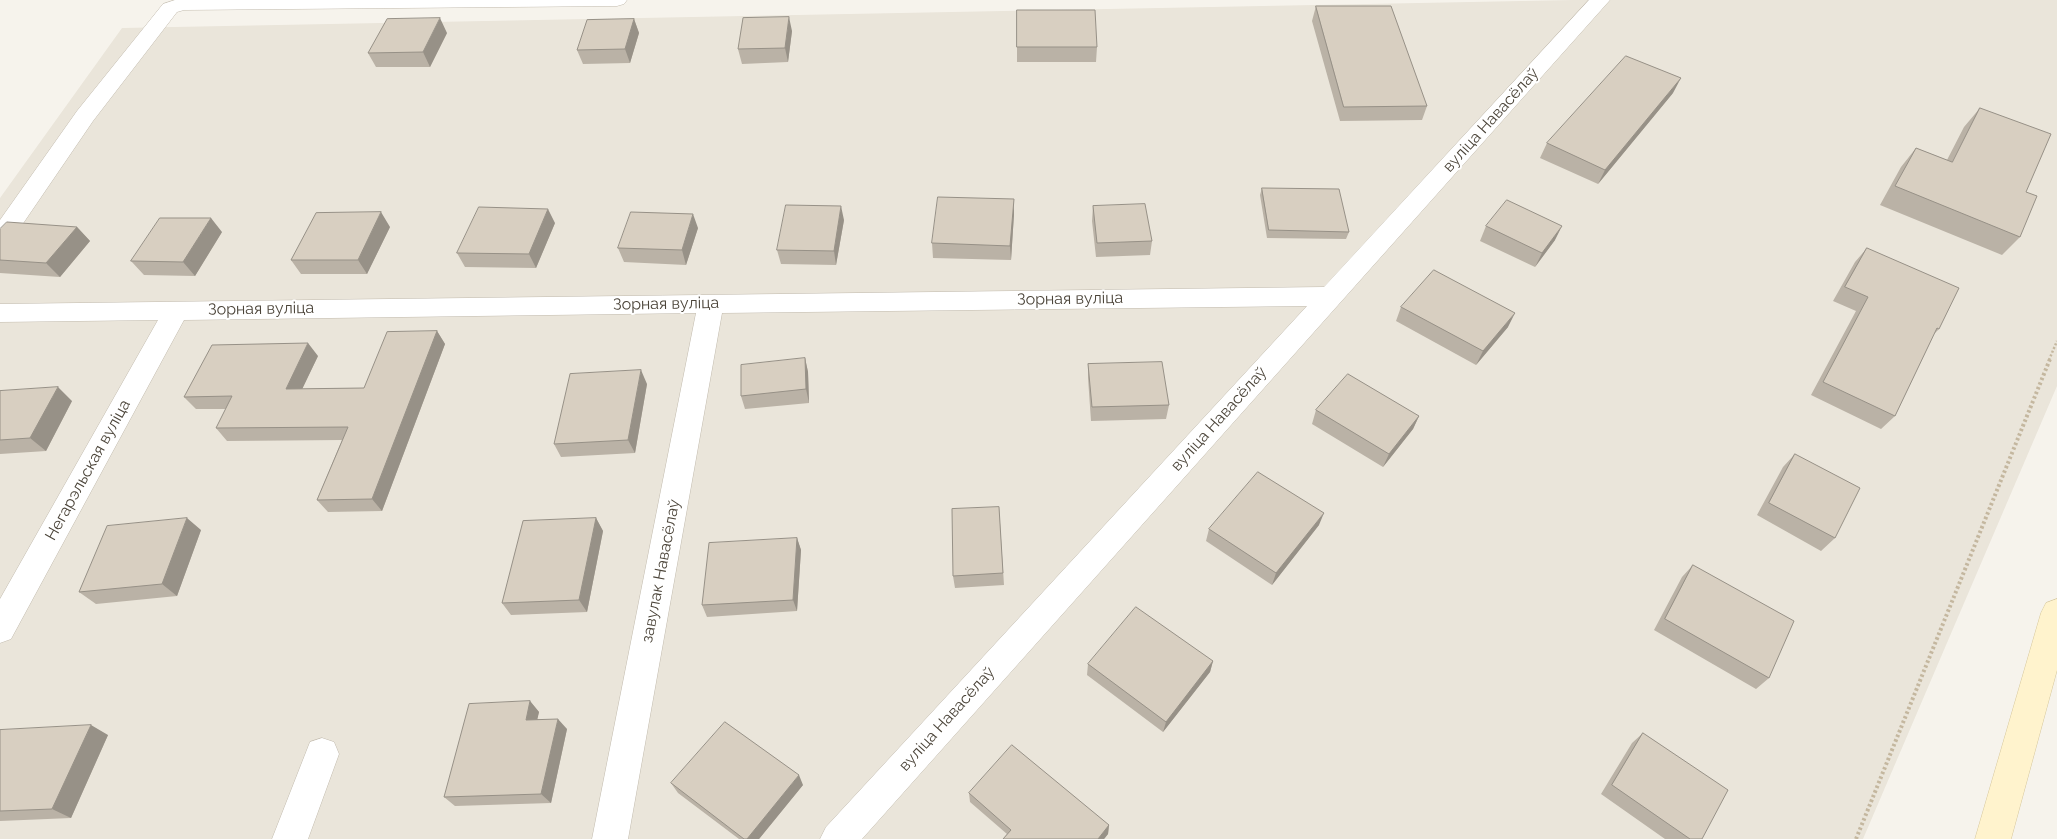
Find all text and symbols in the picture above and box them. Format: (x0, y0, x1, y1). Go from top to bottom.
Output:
street label: вуліца Навасёлаў (1439, 64, 1543, 176)
street label: Зорная вуліца (1017, 288, 1123, 310)
street label: Зорная вуліца (613, 293, 719, 315)
street label: Зорная вуліца (208, 298, 314, 320)
street label: вуліца Навасёлаў (1167, 363, 1271, 475)
street label: Негарэльская вуліца (41, 396, 135, 544)
street label: завулак Навасёлаў (638, 498, 684, 644)
street label: вуліца Навасёлаў (895, 663, 999, 775)

